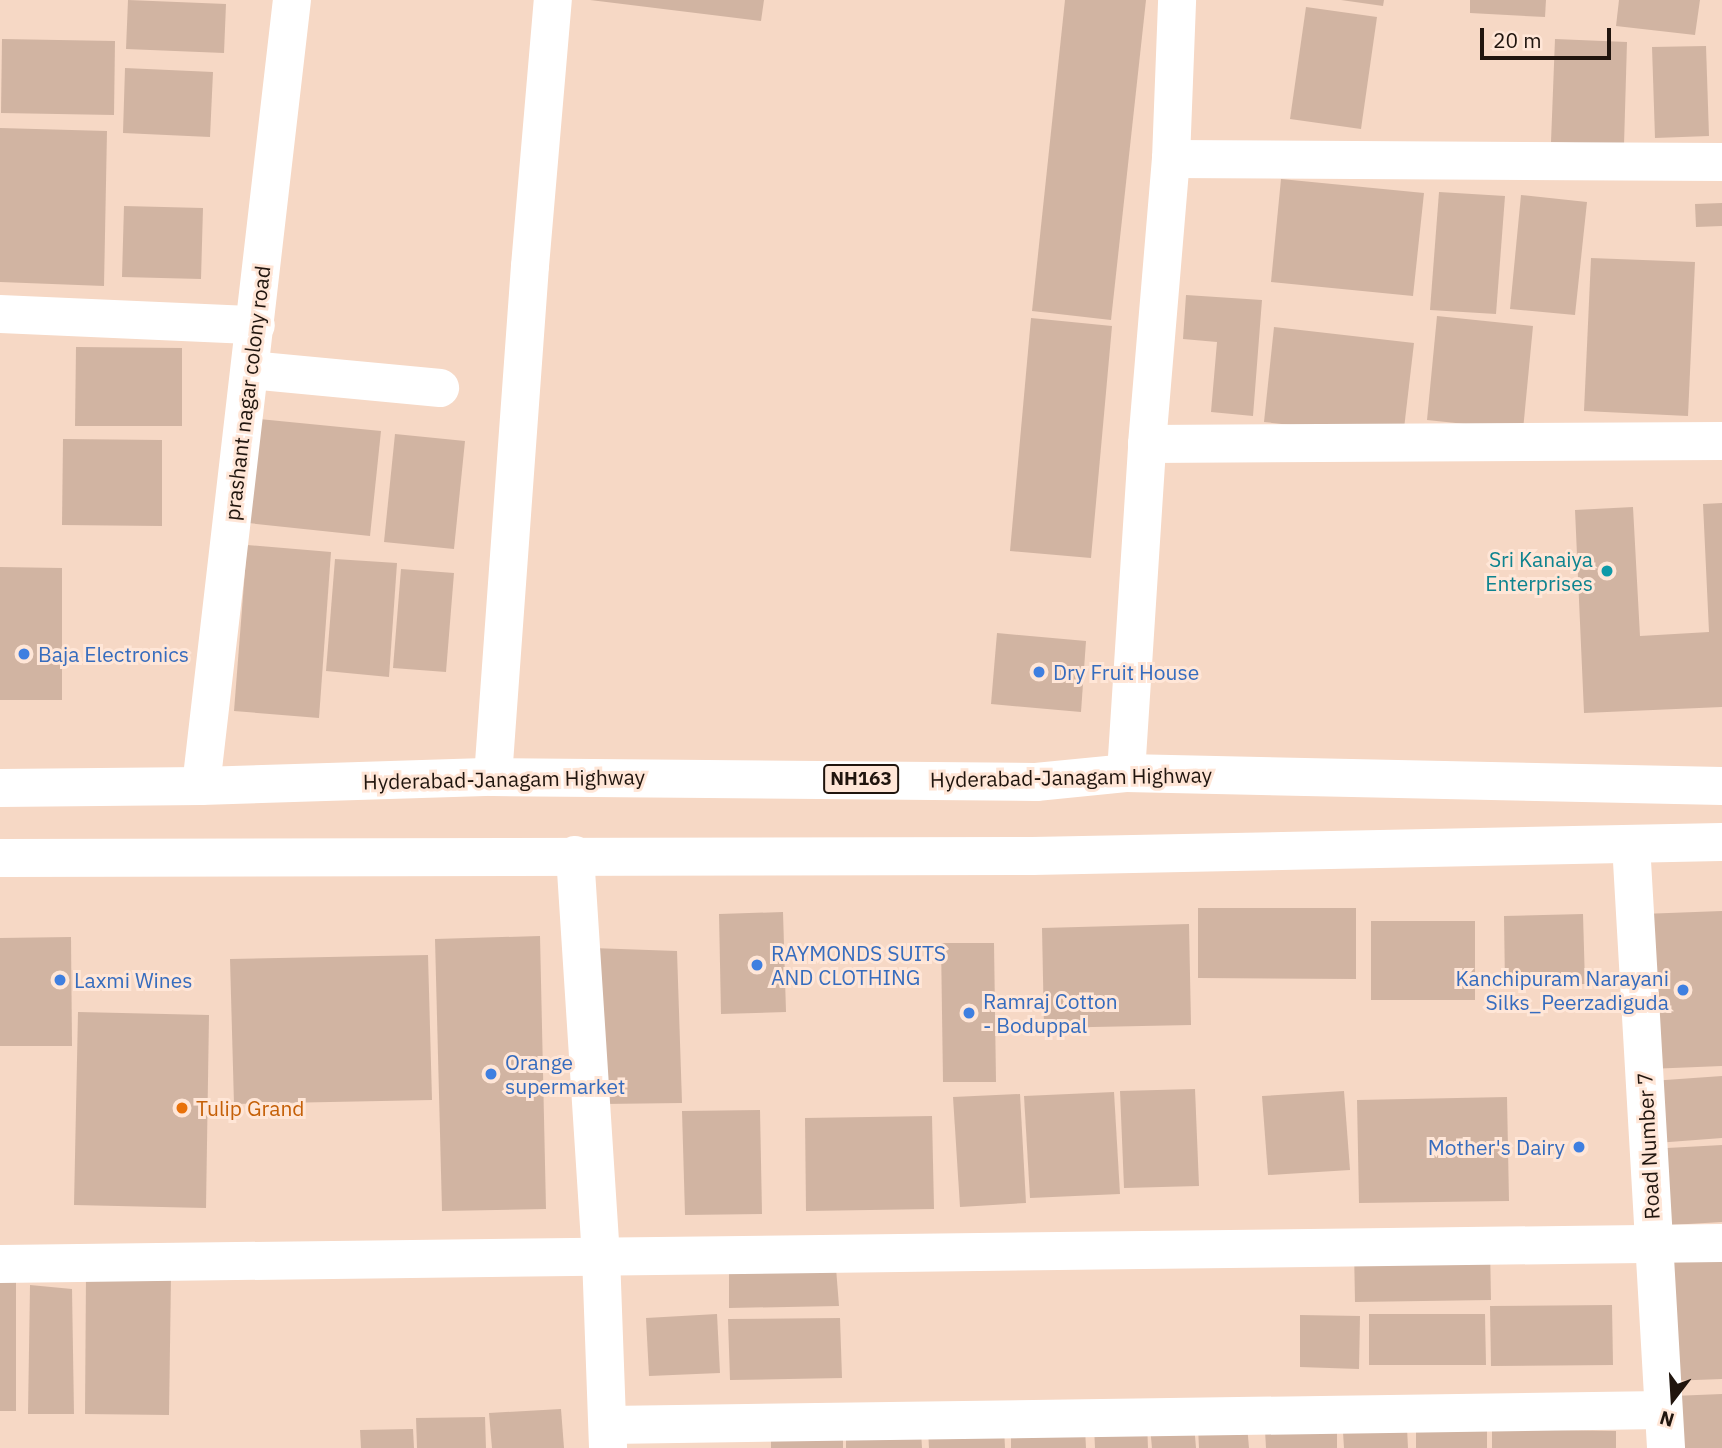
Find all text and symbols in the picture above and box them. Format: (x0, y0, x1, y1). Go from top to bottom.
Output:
scale bar (1484, 14, 1615, 58)
text: 20 m (1493, 26, 1542, 54)
street label: prashant nagar colony road (219, 264, 275, 522)
place label: Sri Kanaiya Enterprises (1485, 546, 1593, 596)
marker: Sri Kanaiya Enterprises (1599, 563, 1615, 579)
place label: Baja Electronics (38, 641, 189, 667)
marker: Baja Electronics (16, 646, 32, 662)
place label: Dry Fruit House (1053, 659, 1199, 685)
marker: Dry Fruit House (1031, 664, 1047, 680)
street label: Hyderabad-Janagam Highway (930, 762, 1212, 792)
street label: Hyderabad-Janagam Highway (363, 764, 645, 794)
road number: NH163 (822, 764, 900, 794)
place label: RAYMONDS SUITS AND CLOTHING (771, 940, 946, 990)
marker: RAYMONDS SUITS AND CLOTHING (749, 957, 765, 973)
place label: Kanchipuram Narayani Silks_Peerzadiguda (1456, 965, 1669, 1015)
place label: Laxmi Wines (74, 967, 193, 993)
marker: Laxmi Wines (52, 972, 68, 988)
marker: Kanchipuram Narayani Silks_Peerzadiguda (1675, 982, 1691, 998)
place label: Ramraj Cotton - Boduppal (983, 988, 1118, 1038)
marker: Ramraj Cotton - Boduppal (961, 1005, 977, 1021)
place label: Orange supermarket (505, 1049, 625, 1099)
marker: Orange supermarket (483, 1066, 499, 1082)
street label: Road Number 7 (1632, 1072, 1664, 1220)
place label: Tulip Grand (196, 1095, 305, 1121)
marker: Tulip Grand (174, 1100, 190, 1116)
place label: Mother's Dairy (1428, 1134, 1565, 1160)
marker: Mother's Dairy (1571, 1139, 1587, 1155)
north arrow (1638, 1364, 1708, 1434)
text: N (1657, 1406, 1677, 1433)

